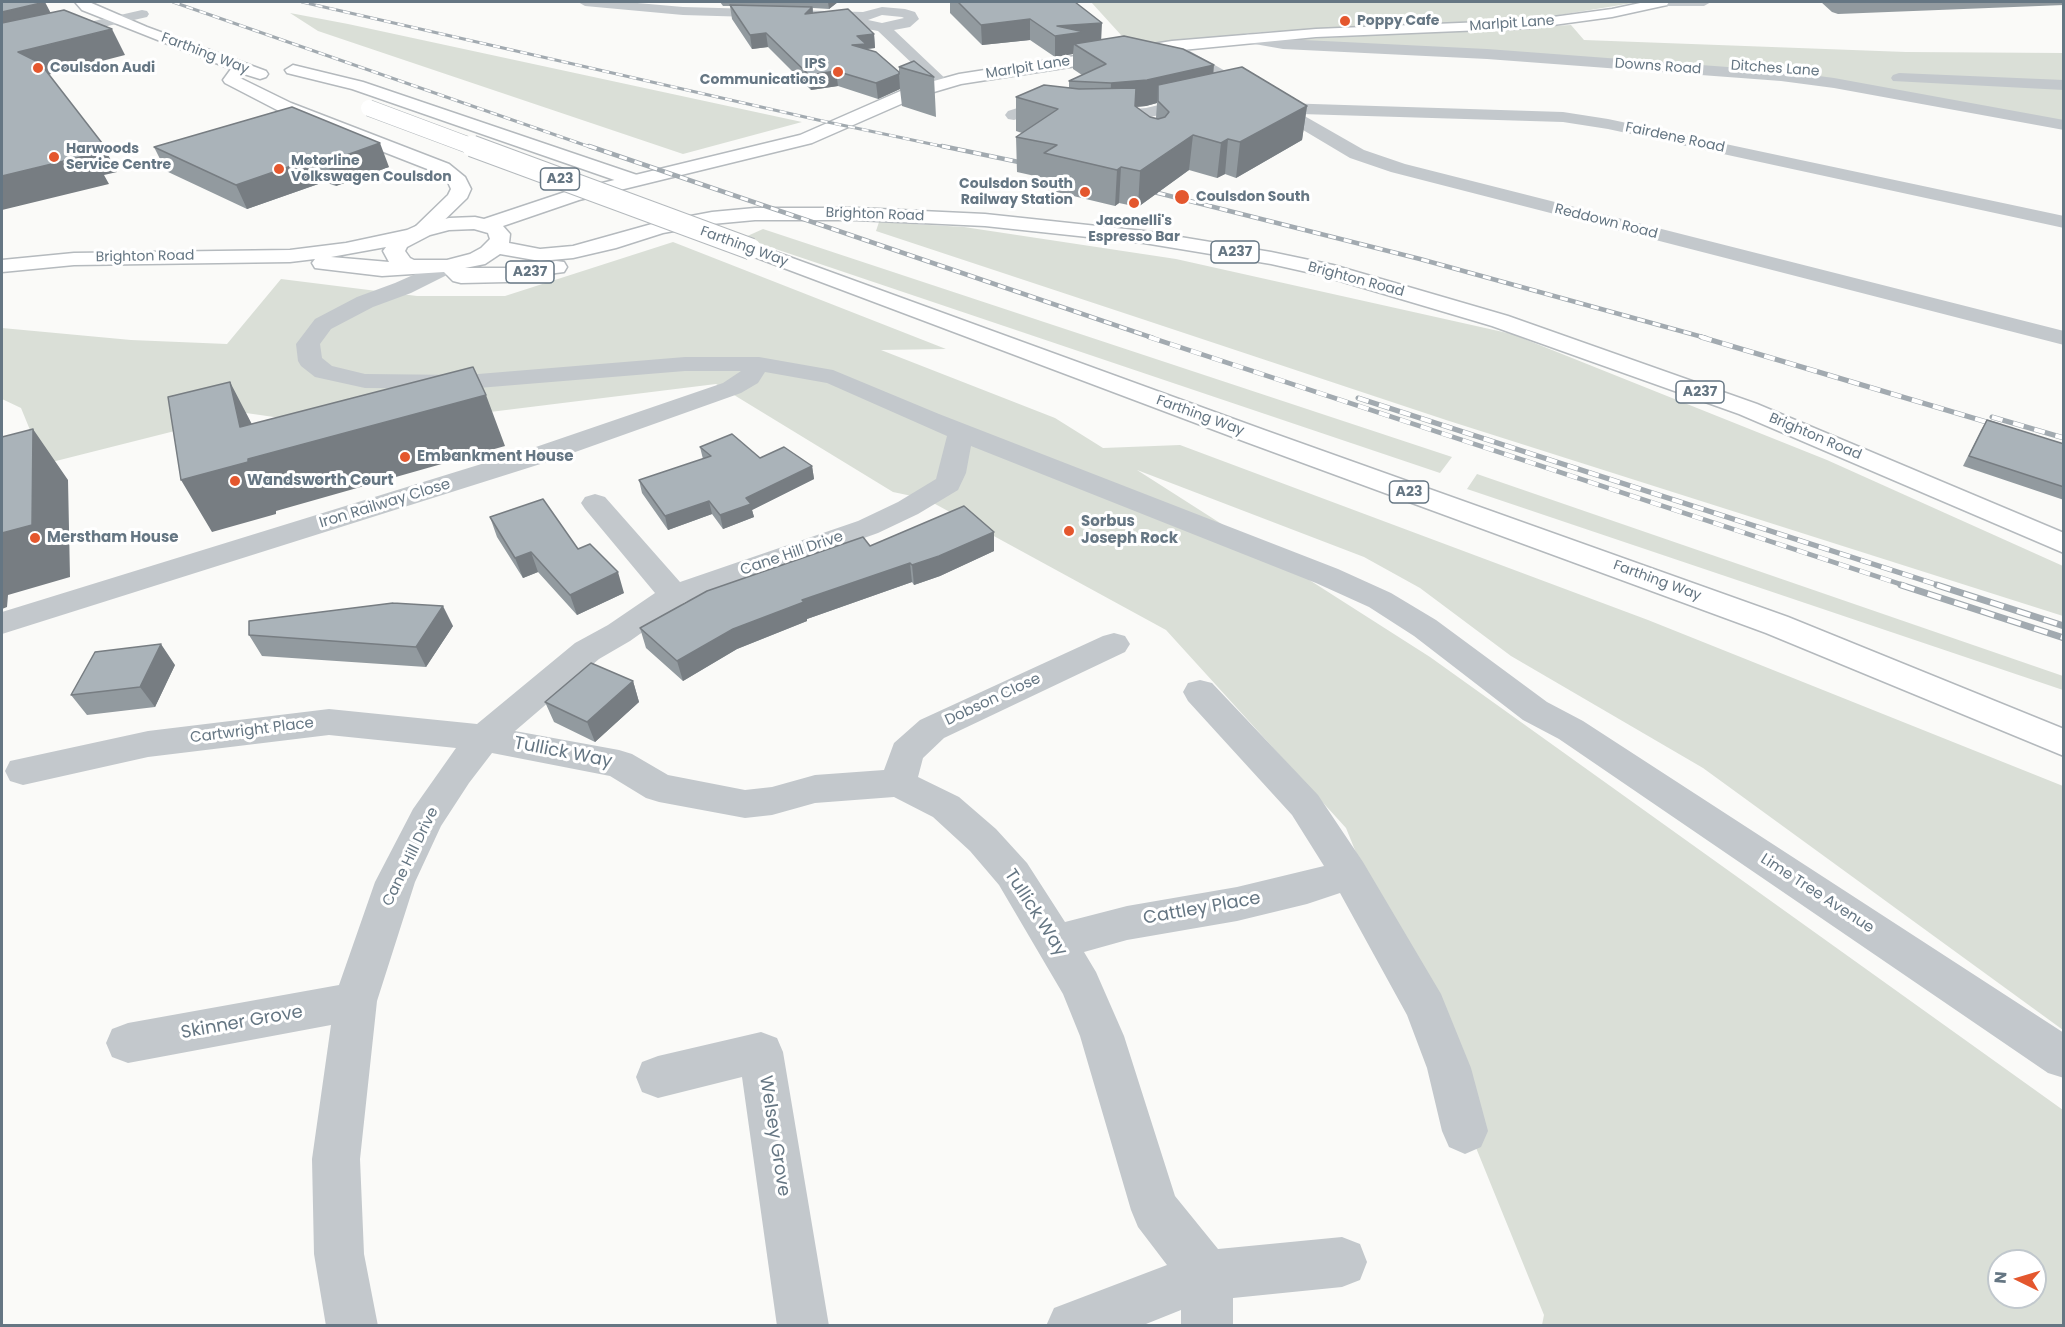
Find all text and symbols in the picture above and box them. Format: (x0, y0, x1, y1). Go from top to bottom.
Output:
place label: Poppy Cafe (1357, 13, 1439, 29)
street label: Marlpit Lane (1469, 13, 1555, 35)
marker: Poppy Cafe (1338, 14, 1352, 28)
street label: Farthing Way (159, 30, 251, 78)
street label: Marlpit Lane (985, 53, 1071, 83)
place label: IPS Communications (700, 56, 826, 88)
street label: Downs Road (1614, 56, 1702, 78)
street label: Ditches Lane (1730, 58, 1820, 80)
place label: Coulsdon Audi (50, 60, 155, 76)
marker: Coulsdon Audi (31, 61, 45, 75)
marker: IPS Communications (831, 65, 845, 79)
street label: Fairdene Road (1624, 119, 1726, 157)
place label: Harwoods Service Centre (66, 141, 171, 174)
marker: Harwoods Service Centre (47, 150, 61, 164)
place label: Motorline Volkswagen Coulsdon (291, 153, 452, 186)
marker: Motorline Volkswagen Coulsdon (272, 162, 286, 176)
road number: A23 (540, 168, 580, 190)
place label: Coulsdon South Railway Station (959, 176, 1073, 208)
marker: Coulsdon South Railway Station (1078, 185, 1092, 199)
marker: Coulsdon South (1173, 188, 1191, 206)
place label: Coulsdon South (1196, 189, 1310, 205)
marker: Jaconelli's Espresso Bar (1127, 196, 1141, 210)
street label: Reddown Road (1553, 201, 1659, 243)
street label: Brighton Road (825, 205, 925, 225)
place label: Jaconelli's Espresso Bar (1088, 213, 1180, 246)
street label: Farthing Way (698, 223, 790, 271)
road number: A237 (1211, 241, 1259, 263)
street label: Brighton Road (95, 248, 195, 266)
street label: Brighton Road (1306, 259, 1406, 301)
road number: A237 (506, 261, 554, 283)
road number: A237 (1676, 381, 1724, 403)
street label: Farthing Way (1154, 392, 1246, 440)
street label: Brighton Road (1766, 410, 1864, 464)
place label: Embankment House (417, 448, 573, 466)
marker: Embankment House (398, 450, 412, 464)
place label: Wandsworth Court (247, 472, 394, 490)
marker: Wandsworth Court (228, 474, 242, 488)
street label: Iron Railway Close (317, 476, 453, 532)
road number: A23 (1390, 481, 1428, 503)
place label: Sorbus Joseph Rock (1081, 513, 1178, 548)
marker: Sorbus Joseph Rock (1062, 524, 1076, 538)
street label: Cane Hill Drive (738, 528, 846, 580)
place label: Merstham House (47, 529, 178, 547)
marker: Merstham House (28, 531, 42, 545)
street label: Farthing Way (1611, 557, 1703, 605)
street label: Dobson Close (942, 670, 1044, 730)
street label: Cartwright Place (189, 714, 315, 748)
street label: Tullick Way (512, 733, 614, 773)
street label: Cane Hill Drive (379, 805, 443, 909)
street label: Lime Tree Avenue (1757, 851, 1877, 937)
street label: Tullick Way (999, 865, 1071, 961)
street label: Cattley Place (1142, 888, 1262, 930)
street label: Skinner Grove (179, 1002, 305, 1044)
street label: Welsey Grove (754, 1074, 794, 1198)
north arrow (1987, 1249, 2047, 1309)
text: N (1989, 1271, 2013, 1285)

